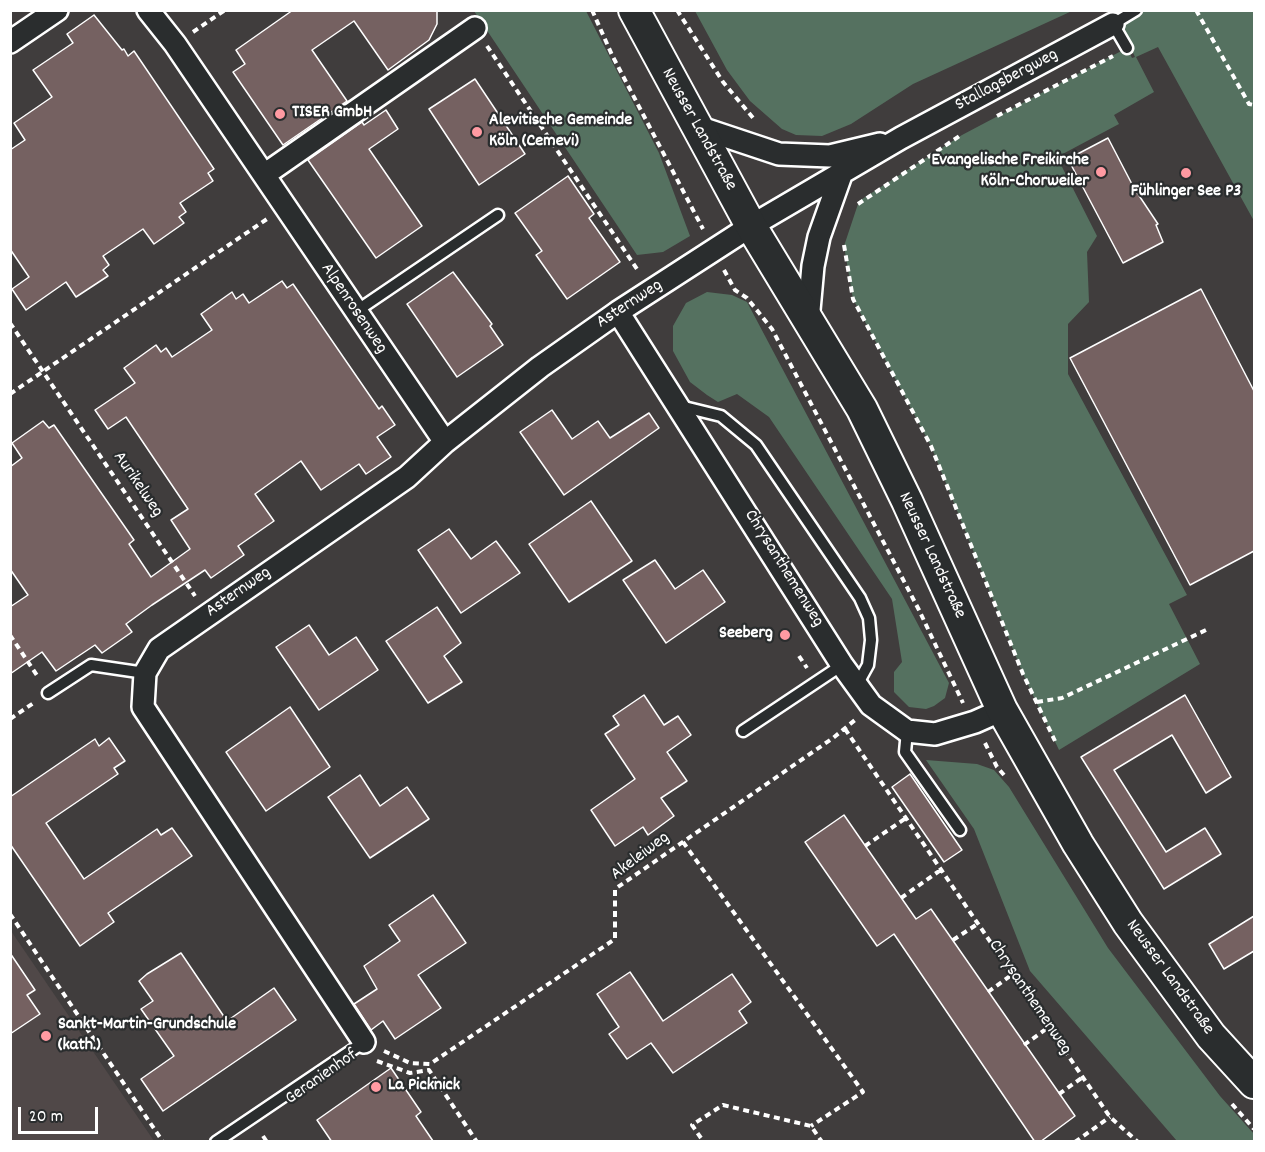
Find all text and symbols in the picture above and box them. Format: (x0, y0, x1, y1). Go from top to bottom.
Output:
street label: Stallagsbergweg (952, 45, 1062, 117)
street label: Neusser Landstraße (655, 65, 741, 195)
place label: TISER GmbH (292, 103, 372, 125)
marker: TISER GmbH (273, 107, 287, 121)
place label: Alevitische Gemeinde Köln (Cemevi) (489, 111, 632, 154)
marker: Alevitische Gemeinde Köln (Cemevi) (470, 125, 484, 139)
place label: Evangelische Freikirche Köln-Chorweiler (931, 151, 1089, 194)
marker: Evangelische Freikirche Köln-Chorweiler (1094, 165, 1108, 179)
marker: Fühlinger See P3 (1179, 166, 1193, 180)
place label: Fühlinger See P3 (1131, 182, 1241, 204)
street label: Alpenrosenweg (315, 260, 391, 358)
street label: Asternweg (593, 276, 667, 334)
street label: Aurikelweg (107, 448, 167, 522)
street label: Neusser Landstraße (892, 489, 970, 623)
street label: Chrysanthemenweg (738, 506, 828, 632)
street label: Asternweg (202, 563, 276, 623)
place label: Seeberg (719, 624, 773, 646)
marker: Seeberg (778, 628, 792, 642)
street label: Akeleiweg (607, 828, 675, 886)
street label: Neusser Landstraße (1120, 916, 1218, 1040)
street label: Chrysanthemenweg (983, 936, 1075, 1060)
place label: Sankt-Martin-Grundschule (kath.) (58, 1015, 236, 1058)
marker: Sankt-Martin-Grundschule (kath.) (39, 1029, 53, 1043)
street label: Geranienhof (282, 1045, 362, 1111)
place label: La Picknick (388, 1076, 460, 1098)
marker: La Picknick (369, 1080, 383, 1094)
scale bar (21, 1095, 100, 1133)
text: 20 m (29, 1105, 63, 1130)

